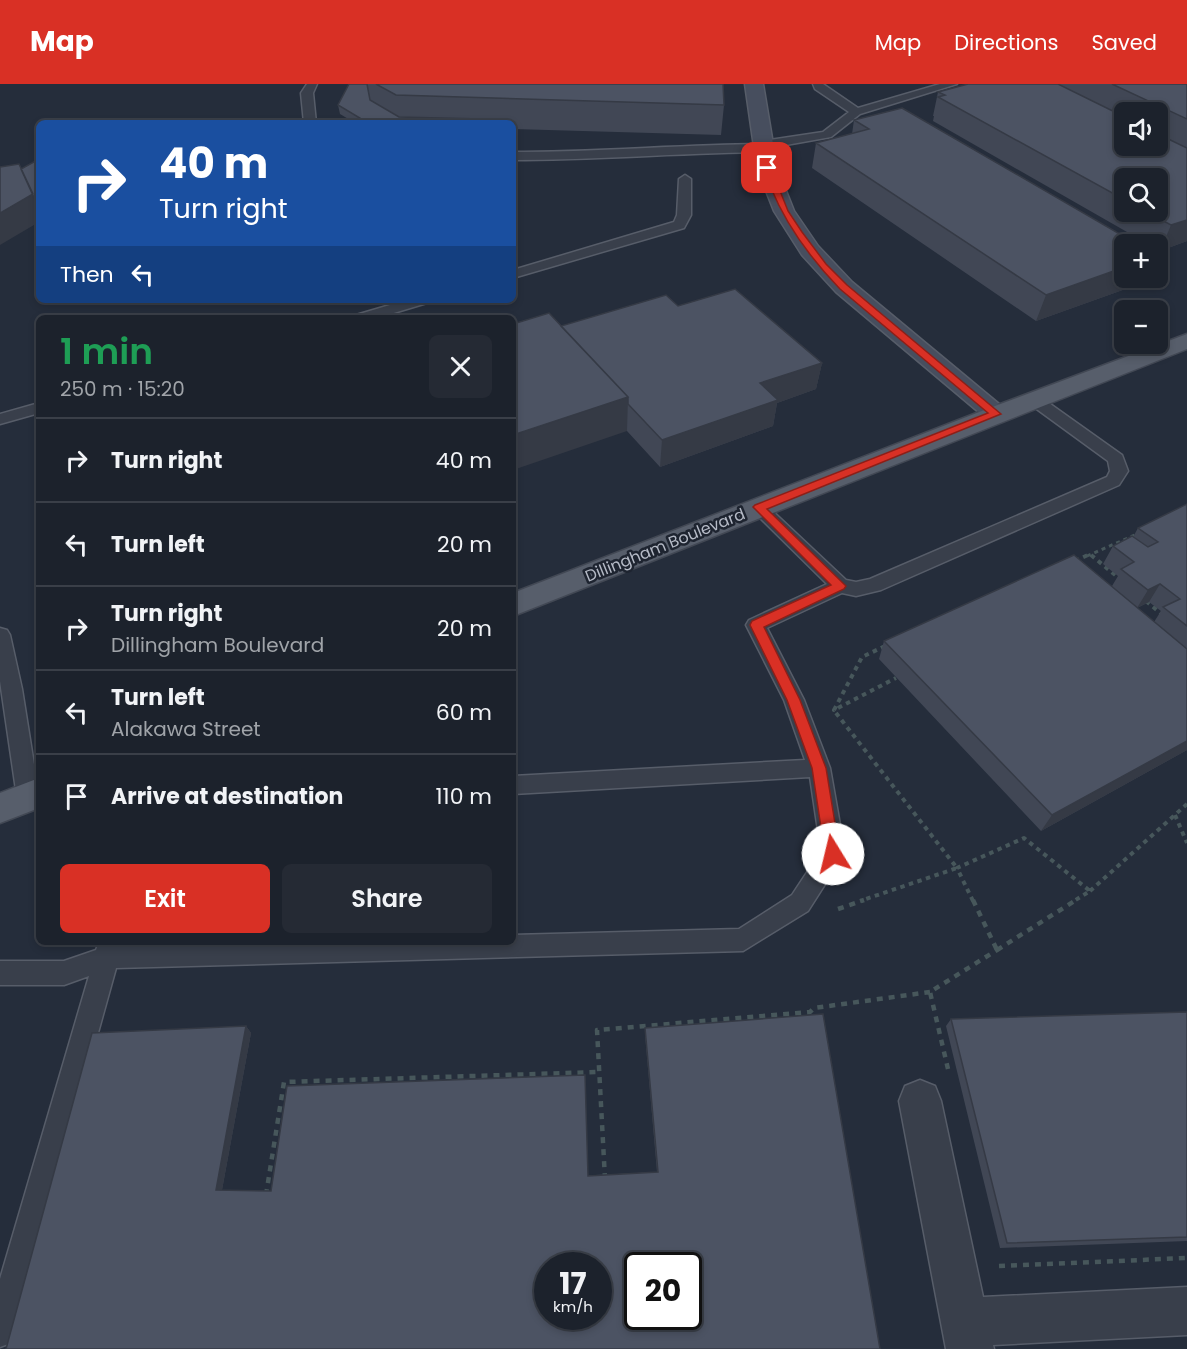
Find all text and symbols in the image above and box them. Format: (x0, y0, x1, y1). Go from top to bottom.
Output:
text: Map (30, 22, 94, 61)
text: Map (875, 28, 921, 57)
text: Directions (954, 28, 1058, 57)
text: Saved (1091, 28, 1157, 57)
map controls (1114, 102, 1168, 354)
button: sound (1114, 102, 1168, 156)
text: 40 m (159, 134, 268, 193)
pin (741, 142, 792, 193)
icon: right (60, 144, 138, 222)
icon: arrive (750, 151, 783, 184)
button: search (1114, 168, 1168, 222)
text: Turn right (159, 190, 288, 227)
button: + (1114, 234, 1168, 288)
icon: left (126, 258, 159, 291)
text: Then (60, 259, 114, 290)
button: − (1114, 300, 1168, 354)
text: 1 min (60, 326, 153, 377)
button: close (429, 335, 492, 398)
text: 250 m · 15:20 (60, 375, 185, 403)
icon: right (60, 444, 93, 477)
text: Turn right (111, 445, 222, 476)
text: 40 m (436, 445, 492, 476)
street label: Dillingham Boulevard (582, 502, 748, 588)
icon: left (60, 528, 93, 561)
text: Turn left (111, 529, 205, 560)
text: 20 m (437, 529, 492, 560)
text: Turn right (111, 598, 222, 629)
icon: right (60, 612, 93, 645)
text: 20 m (437, 613, 492, 644)
text: Dillingham Boulevard (111, 631, 324, 659)
text: Turn left (111, 682, 205, 713)
icon: left (60, 696, 93, 729)
text: 60 m (436, 697, 492, 728)
text: Alakawa Street (111, 715, 261, 743)
icon: arrive (60, 780, 93, 813)
text: Arrive at destination (111, 781, 343, 812)
text: 110 m (436, 781, 492, 812)
position arrow (801, 822, 865, 886)
button: Exit (60, 864, 270, 933)
button: Share (282, 864, 492, 933)
speed limit sign: 20 (624, 1252, 702, 1330)
text: 17 (559, 1262, 587, 1305)
text: km/h (553, 1296, 593, 1317)

